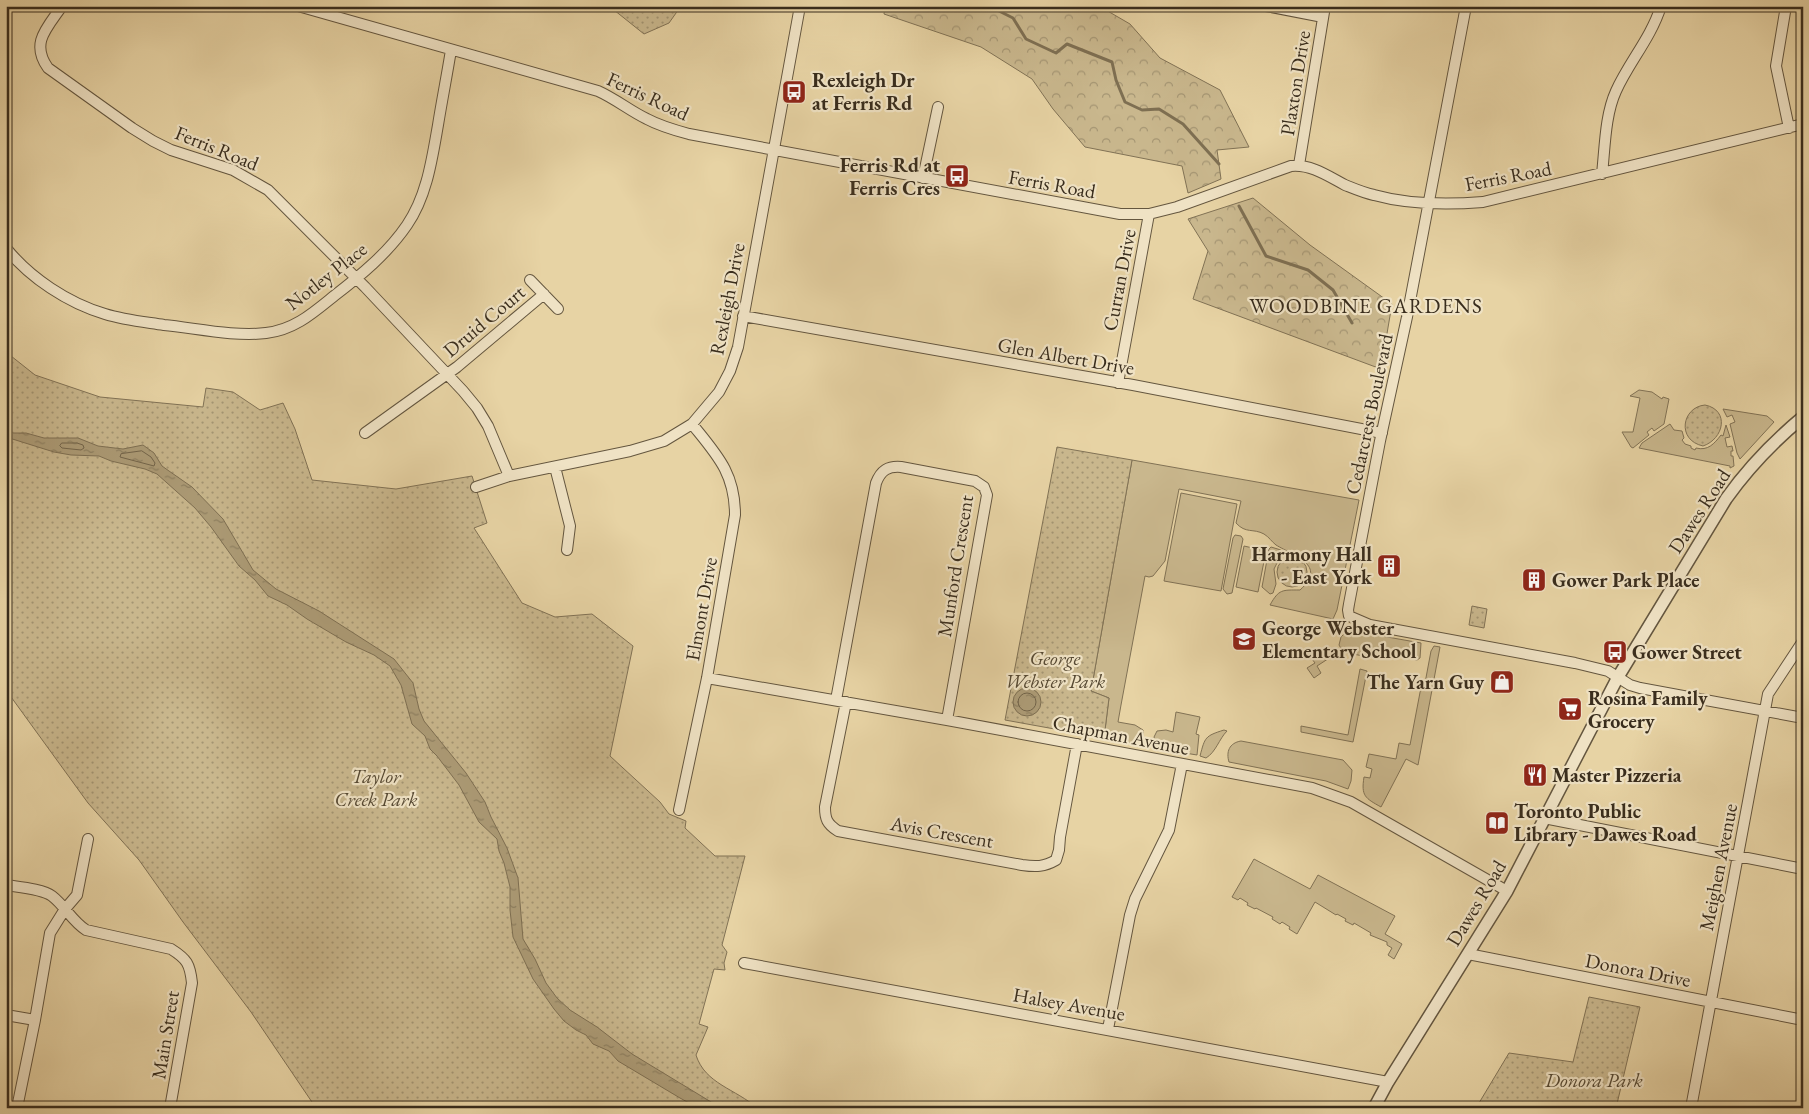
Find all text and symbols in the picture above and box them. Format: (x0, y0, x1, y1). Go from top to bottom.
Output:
street label: Plaxton Drive (1274, 28, 1316, 137)
street label: Ferris Road (603, 66, 694, 127)
place label: Rexleigh Dr at Ferris Rd (812, 67, 915, 116)
bus stop icon: Rexleigh Dr at Ferris Rd (781, 79, 807, 105)
street label: Ferris Road (171, 119, 263, 177)
place label: Ferris Rd at Ferris Cres (840, 152, 940, 201)
street label: Ferris Road (1462, 155, 1555, 197)
bus stop icon: Ferris Rd at Ferris Cres (944, 163, 970, 189)
street label: Ferris Road (1006, 164, 1098, 205)
street label: Curran Drive (1096, 227, 1142, 333)
street label: Notley Place (280, 236, 372, 316)
street label: Rexleigh Drive (703, 241, 751, 357)
street label: Druid Court (438, 279, 531, 363)
district label: WOODBINE GARDENS (1249, 292, 1483, 319)
street label: Cedarcrest Boulevard (1339, 330, 1399, 497)
street label: Glen Albert Drive (996, 331, 1136, 381)
street label: Dawes Road (1662, 463, 1737, 558)
street label: Munford Crescent (931, 493, 979, 639)
place label: Harmony Hall - East York (1251, 541, 1373, 590)
building icon: Harmony Hall - East York (1376, 553, 1402, 579)
street label: Elmont Drive (679, 555, 723, 663)
building icon: Gower Park Place (1521, 567, 1547, 593)
place label: Gower Park Place (1552, 567, 1700, 593)
place label: George Webster Elementary School (1262, 615, 1417, 664)
school or university icon: George Webster Elementary School (1231, 626, 1257, 652)
bus stop icon: Gower Street (1602, 639, 1628, 665)
place label: Gower Street (1632, 639, 1742, 665)
park label: George Webster Park (1005, 645, 1105, 694)
place label: The Yarn Guy (1366, 669, 1484, 695)
shop icon: The Yarn Guy (1489, 669, 1515, 695)
place label: Rosina Family Grocery (1588, 685, 1708, 734)
supermarket icon: Rosina Family Grocery (1557, 696, 1583, 722)
street label: Chapman Avenue (1051, 709, 1192, 761)
restaurant icon: Master Pizzeria (1522, 762, 1548, 788)
place label: Master Pizzeria (1552, 762, 1682, 788)
park label: Taylor Creek Park (335, 763, 417, 812)
place label: Toronto Public Library - Dawes Road (1514, 798, 1697, 847)
street label: Meighen Avenue (1693, 801, 1743, 933)
street label: Avis Crescent (888, 810, 996, 854)
library icon: Toronto Public Library - Dawes Road (1484, 810, 1510, 836)
street label: Dawes Road (1440, 854, 1512, 951)
street label: Donora Drive (1583, 947, 1693, 993)
street label: Halsey Avenue (1011, 981, 1127, 1027)
street label: Main Street (145, 988, 185, 1081)
park label: Donora Park (1544, 1067, 1643, 1093)

